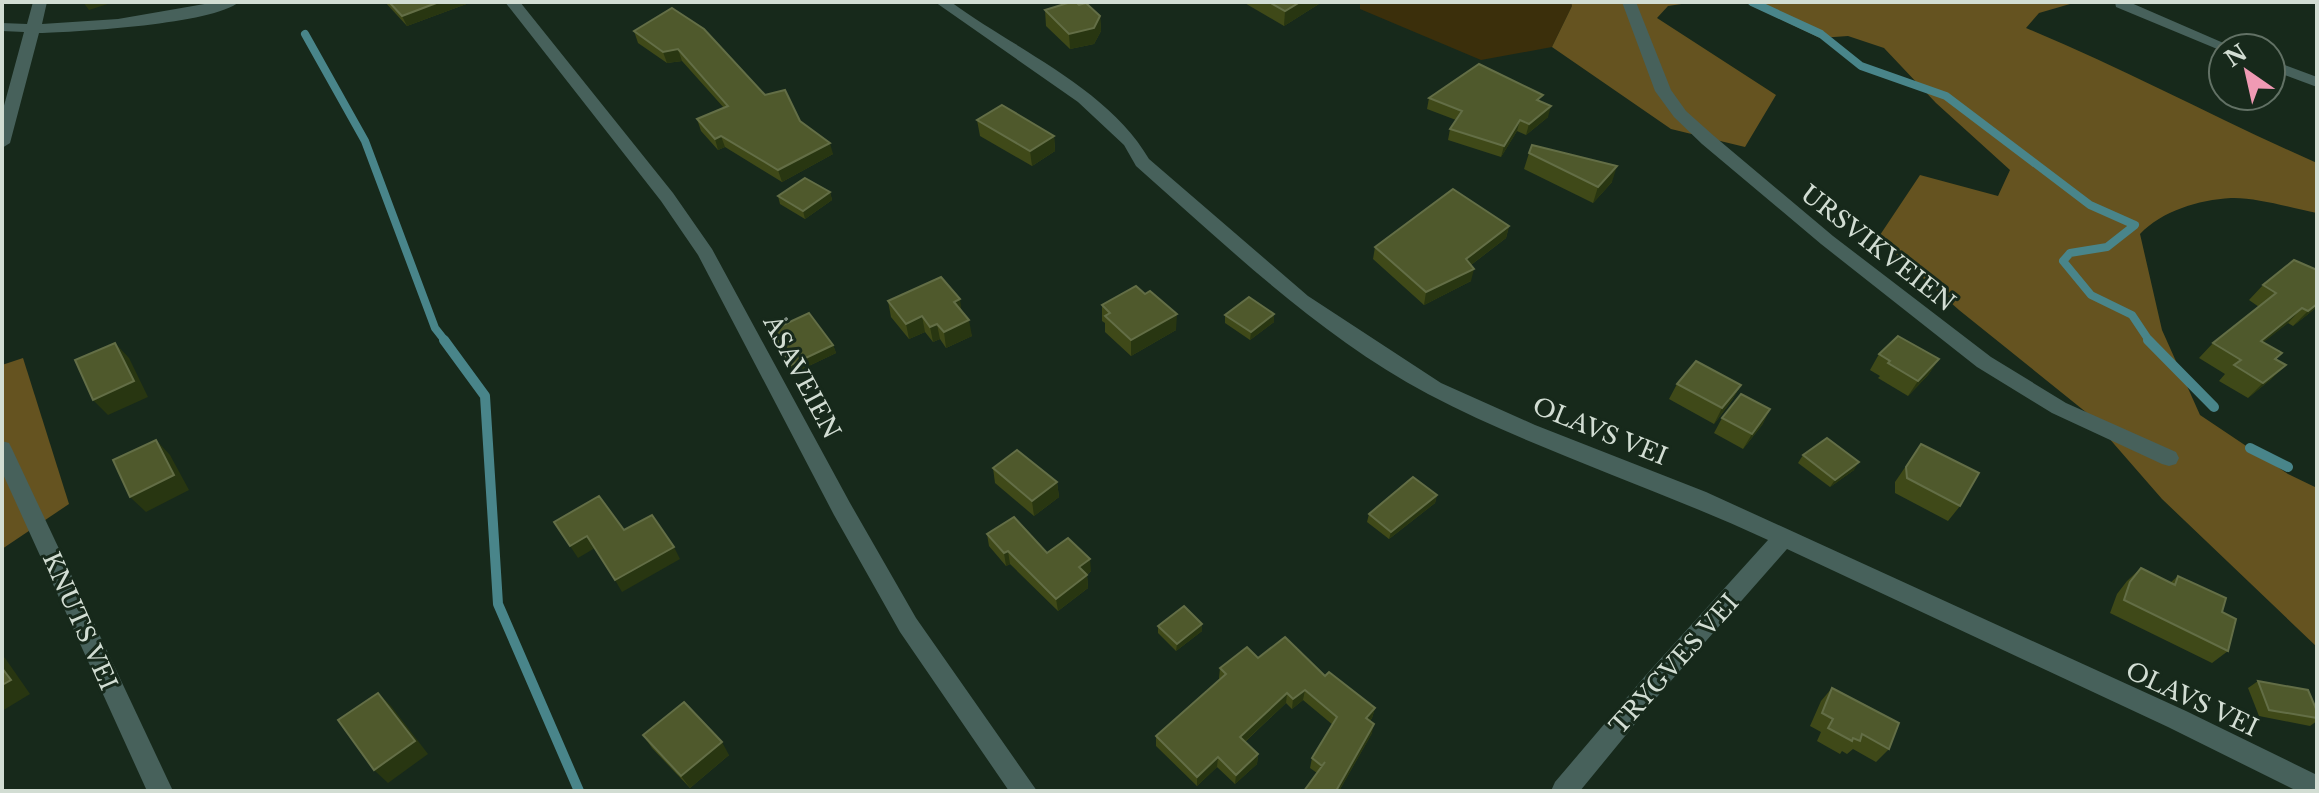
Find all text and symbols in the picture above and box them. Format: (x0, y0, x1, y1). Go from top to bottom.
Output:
north arrow (2207, 32, 2287, 112)
text: N (2220, 39, 2252, 73)
street label: URSVIKVEIEN (1795, 179, 1961, 317)
street label: ÅSAVEIEN (757, 309, 847, 444)
street label: OLAVS VEI (1528, 391, 1672, 471)
street label: KNUTS VEI (37, 548, 123, 694)
street label: TRYGVES VEI (1604, 588, 1744, 740)
street label: OLAVS VEI (2121, 656, 2263, 742)

